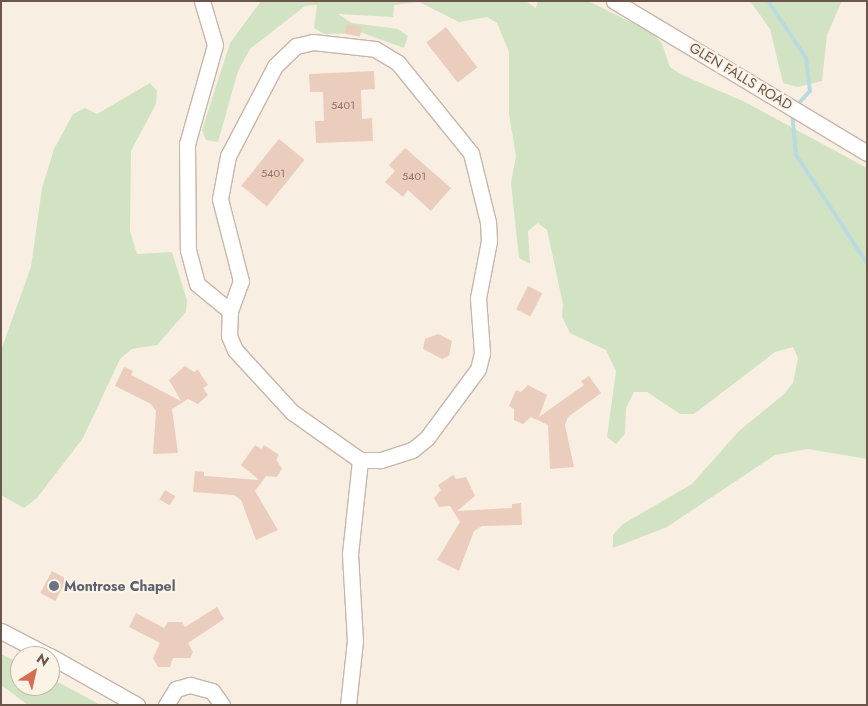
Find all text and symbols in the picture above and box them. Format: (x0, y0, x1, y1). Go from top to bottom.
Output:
street label: GLEN FALLS ROAD (687, 39, 795, 113)
house number: 5401 (331, 98, 355, 112)
house number: 5401 (261, 166, 285, 180)
house number: 5401 (402, 169, 426, 183)
place label: Montrose Chapel (64, 578, 175, 594)
marker: Montrose Chapel (48, 580, 60, 592)
north arrow (10, 646, 60, 696)
text: N (33, 648, 53, 671)

